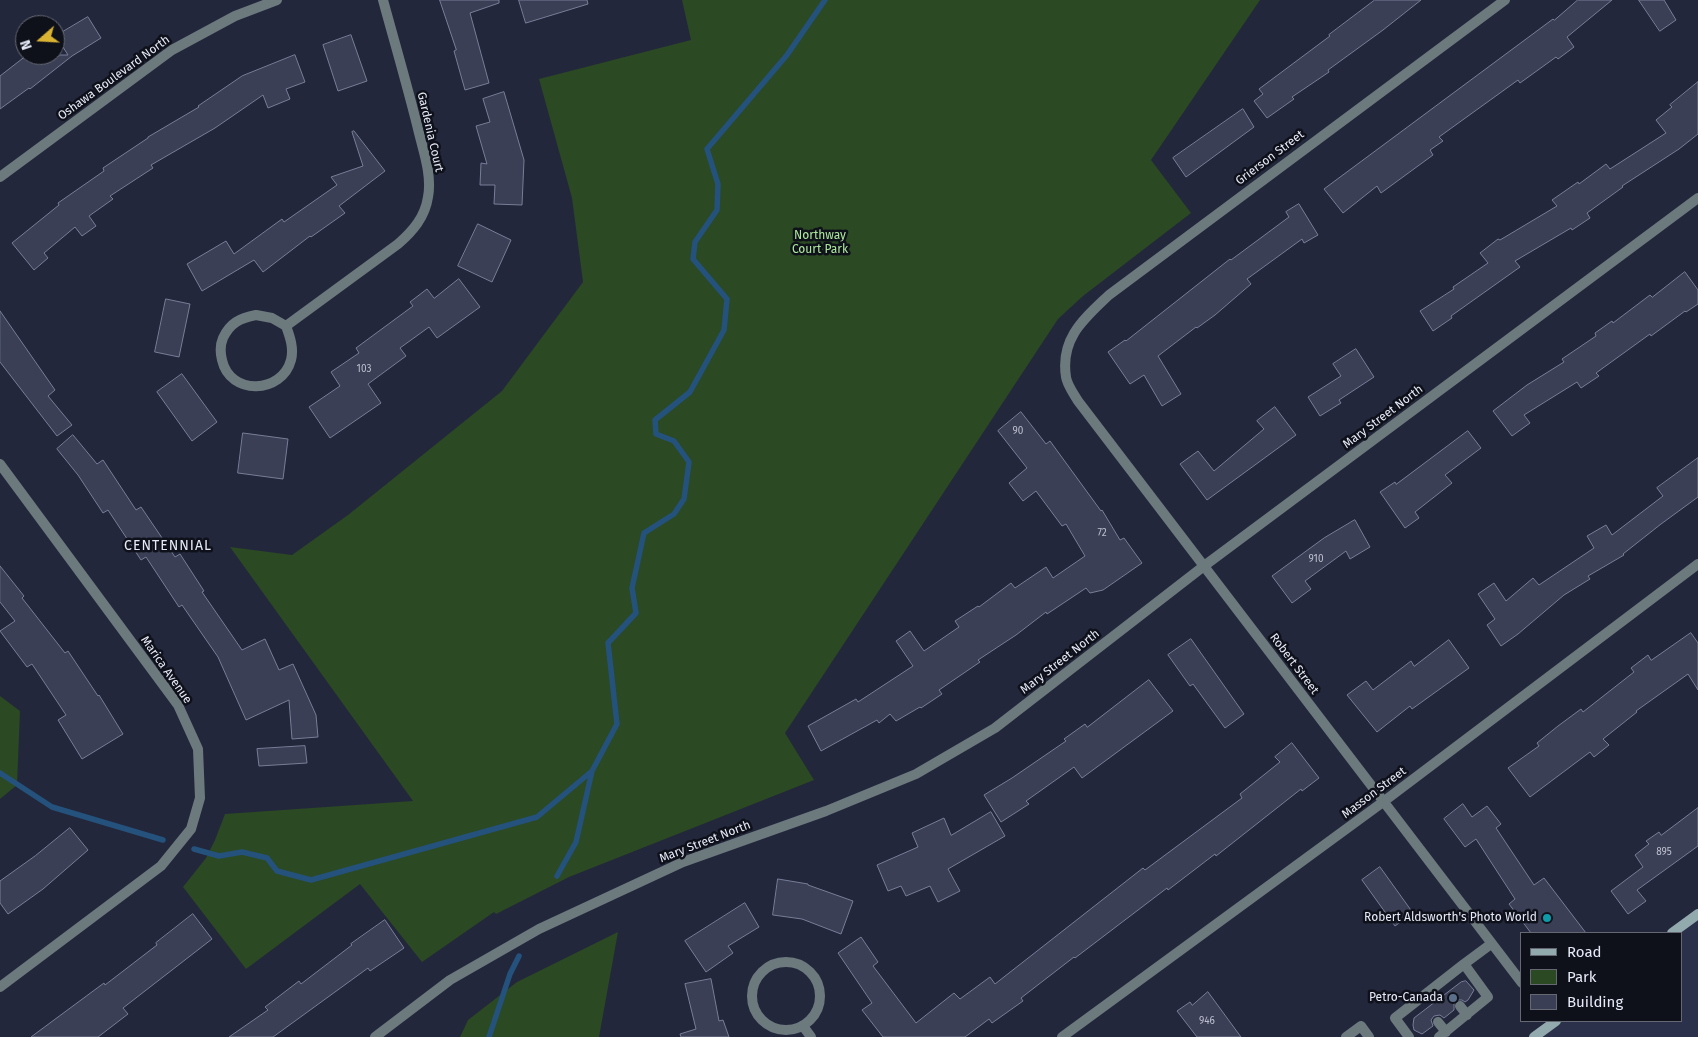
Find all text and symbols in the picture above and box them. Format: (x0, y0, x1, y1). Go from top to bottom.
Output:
north arrow (15, 15, 65, 65)
street label: Oshawa Boulevard North (55, 33, 173, 123)
text: N (17, 38, 36, 52)
street label: Gardenia Court (414, 91, 446, 173)
street label: Grierson Street (1233, 128, 1307, 188)
park label: Northway Court Park (792, 229, 848, 257)
house number: 103 (357, 363, 371, 375)
street label: Mary Street North (1340, 382, 1426, 452)
house number: 90 (1013, 425, 1023, 437)
house number: 72 (1097, 527, 1107, 539)
district label: CENTENNIAL (123, 538, 213, 554)
house number: 910 (1309, 553, 1323, 565)
street label: Mary Street North (1018, 627, 1102, 697)
street label: Robert Street (1266, 631, 1322, 697)
street label: Marica Avenue (137, 634, 195, 706)
street label: Masson Street (1339, 764, 1409, 822)
street label: Mary Street North (657, 818, 753, 866)
house number: 895 (1656, 846, 1672, 858)
place label: Robert Aldsworth's Photo World (1364, 911, 1537, 925)
marker: Robert Aldsworth's Photo World (1541, 912, 1553, 924)
legend (1520, 932, 1683, 1022)
text: Road (1567, 943, 1602, 961)
text: Park (1567, 968, 1597, 986)
place label: Petro-Canada (1369, 991, 1443, 1005)
marker: Petro-Canada (1447, 992, 1459, 1004)
text: Building (1567, 993, 1623, 1011)
house number: 946 (1199, 1015, 1215, 1027)

